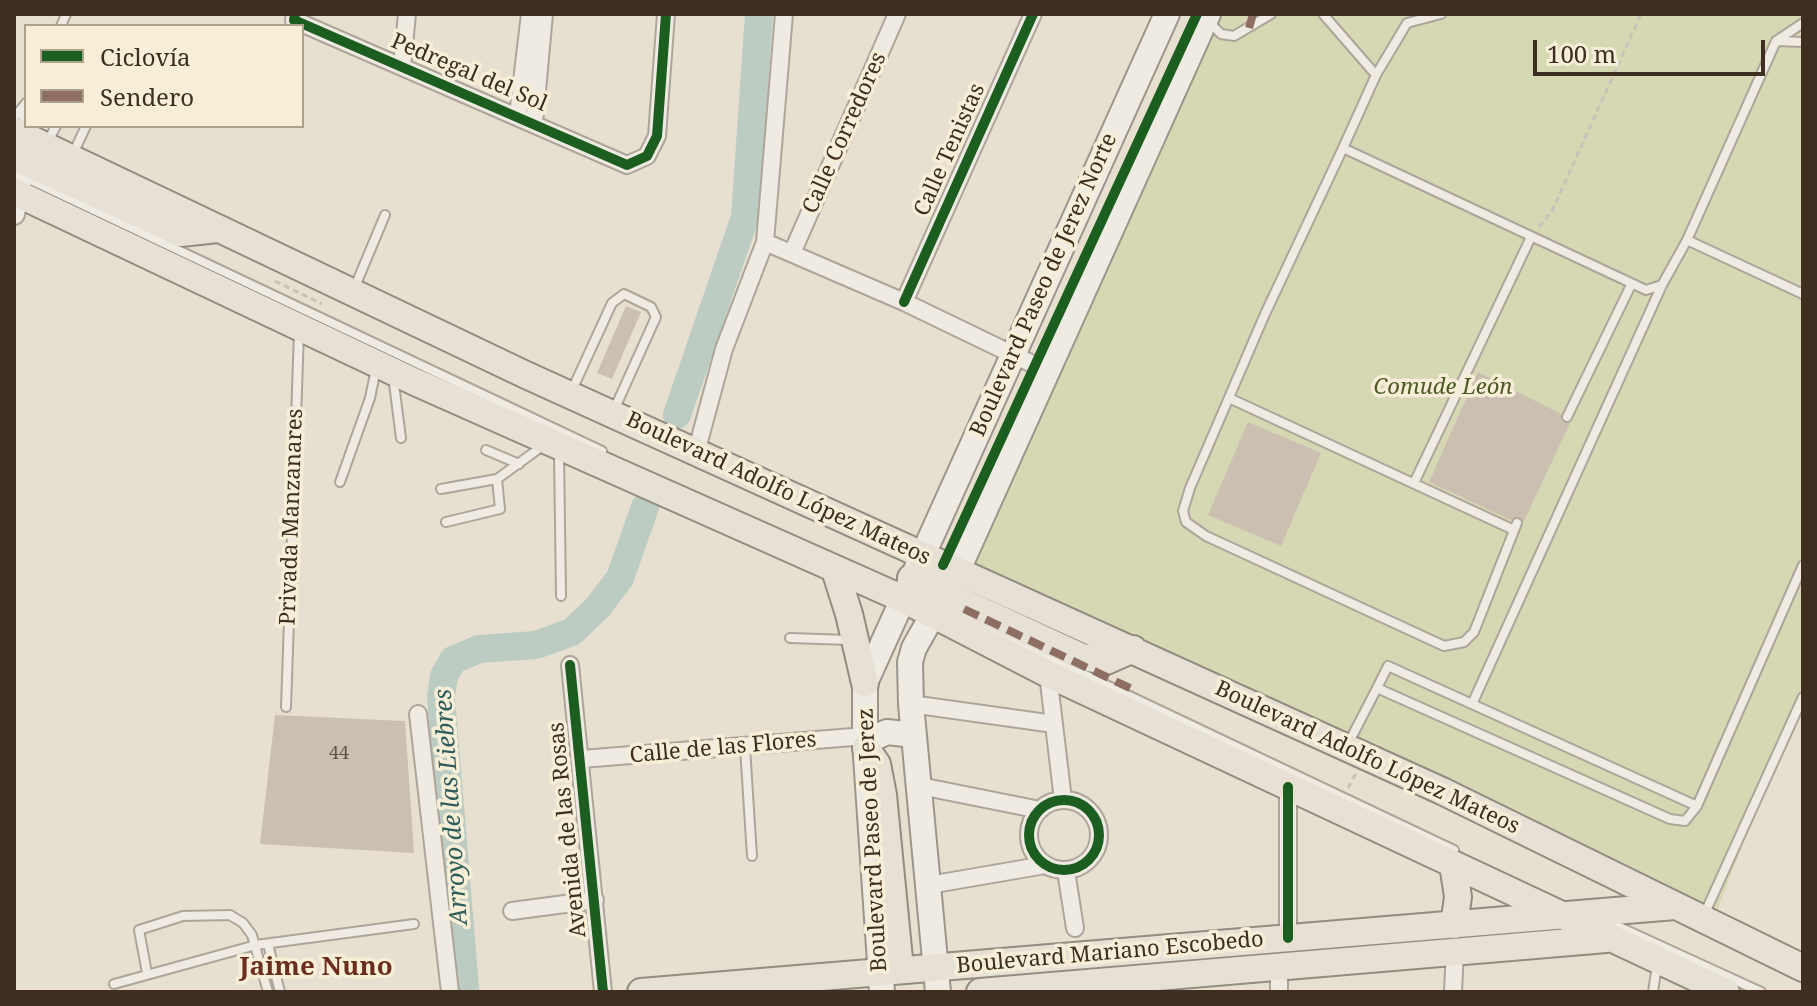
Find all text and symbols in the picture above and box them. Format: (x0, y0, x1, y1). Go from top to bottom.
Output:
legend (24, 24, 304, 128)
scale bar (1537, 24, 1769, 74)
street label: Pedregal del Sol (387, 28, 551, 118)
text: 100 m (1547, 37, 1616, 70)
text: Ciclovía (100, 40, 191, 73)
street label: Calle Corredores (798, 48, 892, 218)
text: Sendero (100, 80, 194, 113)
street label: Calle Tenistas (909, 80, 991, 220)
street label: Boulevard Paseo de Jerez Norte (965, 129, 1123, 441)
park label: Comude León (1374, 375, 1512, 401)
street label: Boulevard Adolfo López Mateos (622, 407, 934, 571)
street label: Privada Manzanares (275, 408, 309, 626)
street label: Boulevard Adolfo López Mateos (1211, 676, 1523, 840)
water label: Arroyo de las Liebres (429, 688, 475, 926)
street label: Boulevard Paseo de Jerez (853, 707, 893, 973)
street label: Avenida de las Rosas (544, 721, 592, 939)
street label: Calle de las Flores (628, 727, 818, 769)
house number: 44 (329, 743, 349, 765)
street label: Boulevard Mariano Escobedo (955, 926, 1265, 980)
district label: Jaime Nuno (239, 952, 393, 984)

